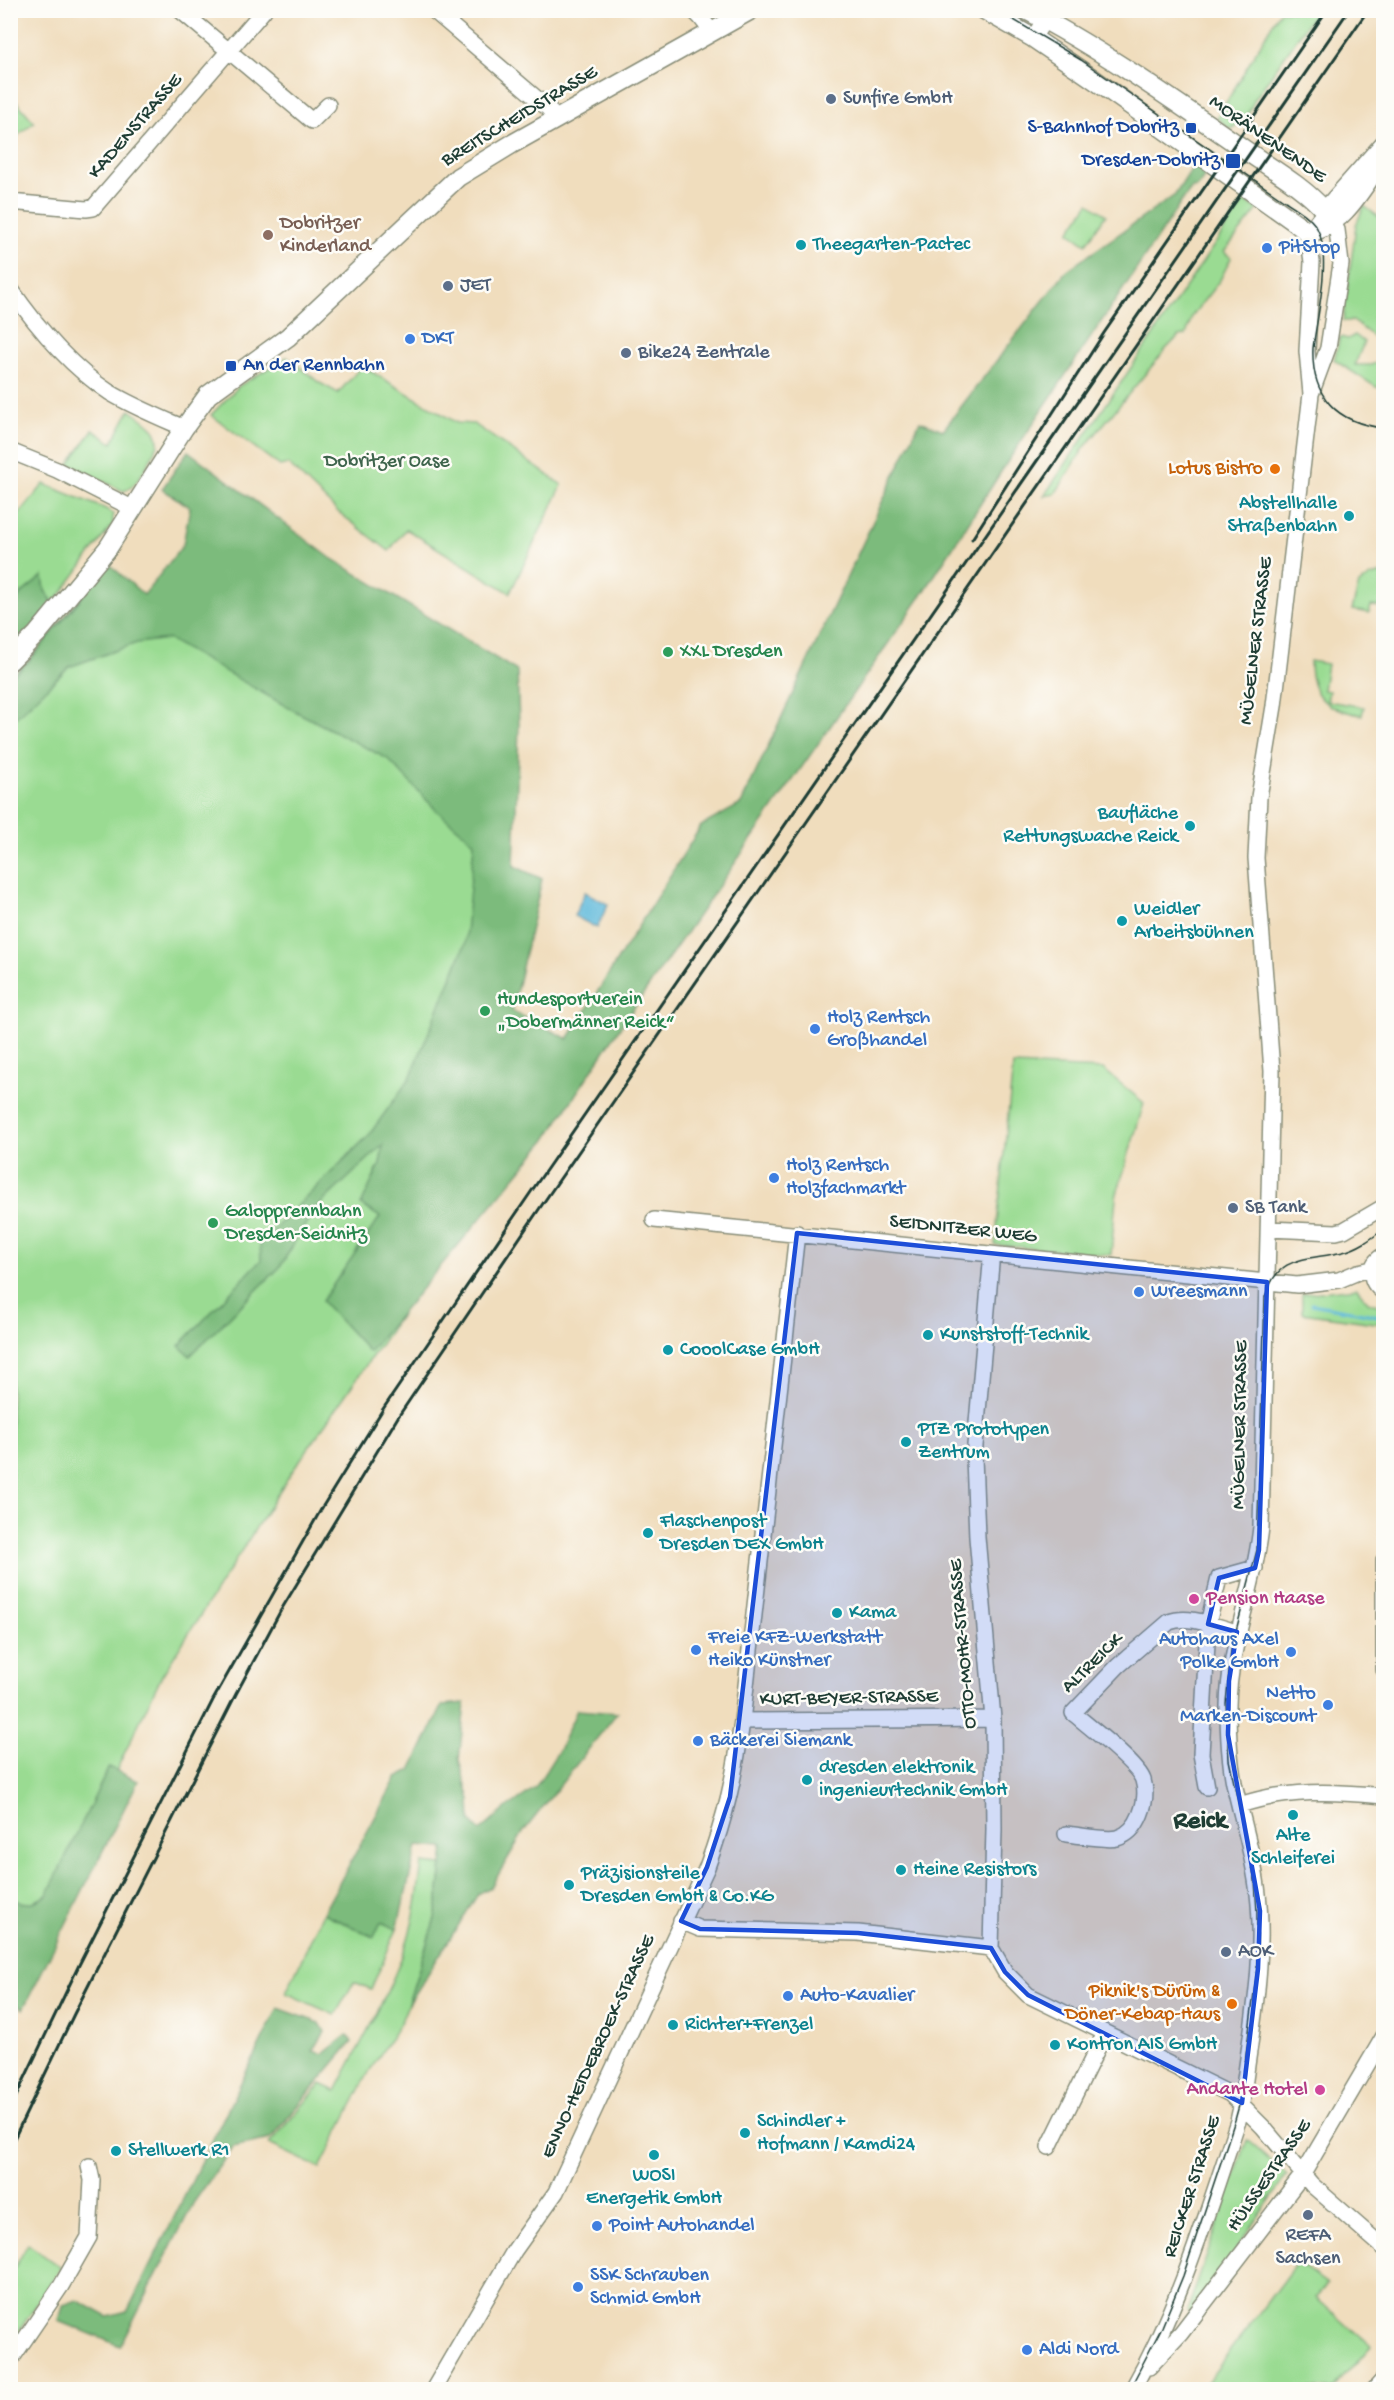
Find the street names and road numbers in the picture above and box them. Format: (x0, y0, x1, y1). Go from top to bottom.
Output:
street label: BREITSCHEIDSTRASSE (437, 61, 603, 173)
street label: KADENSTRASSE (84, 69, 189, 184)
street label: MORÄNENENDE (1204, 91, 1331, 190)
street label: MÜGELNER STRASSE (1235, 554, 1279, 726)
street label: SEIDNITZER WEG (888, 1211, 1039, 1249)
street label: MÜGELNER STRASSE (1228, 1339, 1254, 1510)
street label: OTTO-MOHR-STRASSE (945, 1557, 983, 1730)
street label: ALTREICK (1058, 1628, 1130, 1699)
street label: KURT-BEYER-STRASSE (760, 1686, 940, 1712)
street label: ENNO-HEIDEBROEK-STRASSE (537, 1930, 662, 2162)
street label: REICKER STRASSE (1159, 2112, 1227, 2261)
street label: HÜLSSESTRASSE (1223, 2114, 1318, 2236)

